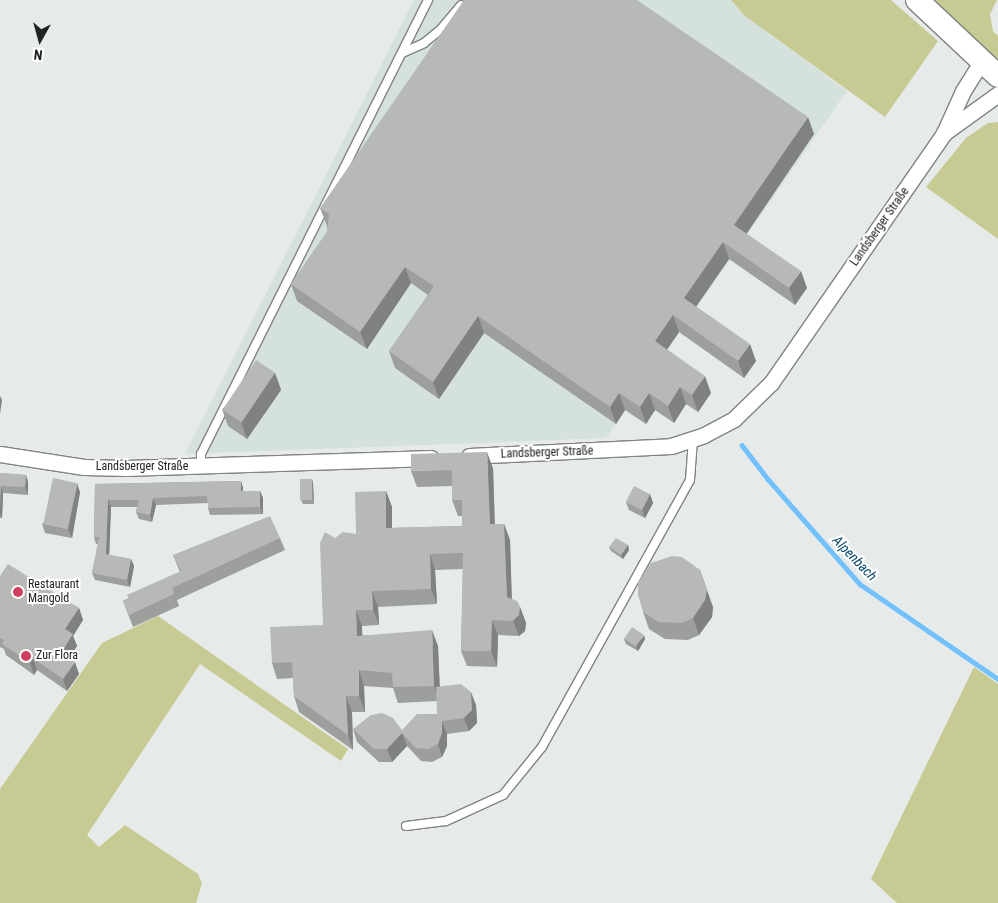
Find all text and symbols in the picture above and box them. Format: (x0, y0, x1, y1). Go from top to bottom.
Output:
north arrow (15, 15, 65, 65)
text: N (33, 46, 43, 63)
street label: Landsberger Straße (848, 185, 912, 269)
street label: Landsberger Straße (500, 444, 594, 462)
street label: Landsberger Straße (96, 460, 188, 474)
water label: Alpenbach (829, 532, 881, 584)
place label: Restaurant Mangold (28, 578, 79, 606)
marker: Restaurant Mangold (12, 586, 24, 598)
place label: Zur Flora (36, 649, 78, 663)
marker: Zur Flora (20, 650, 32, 662)

